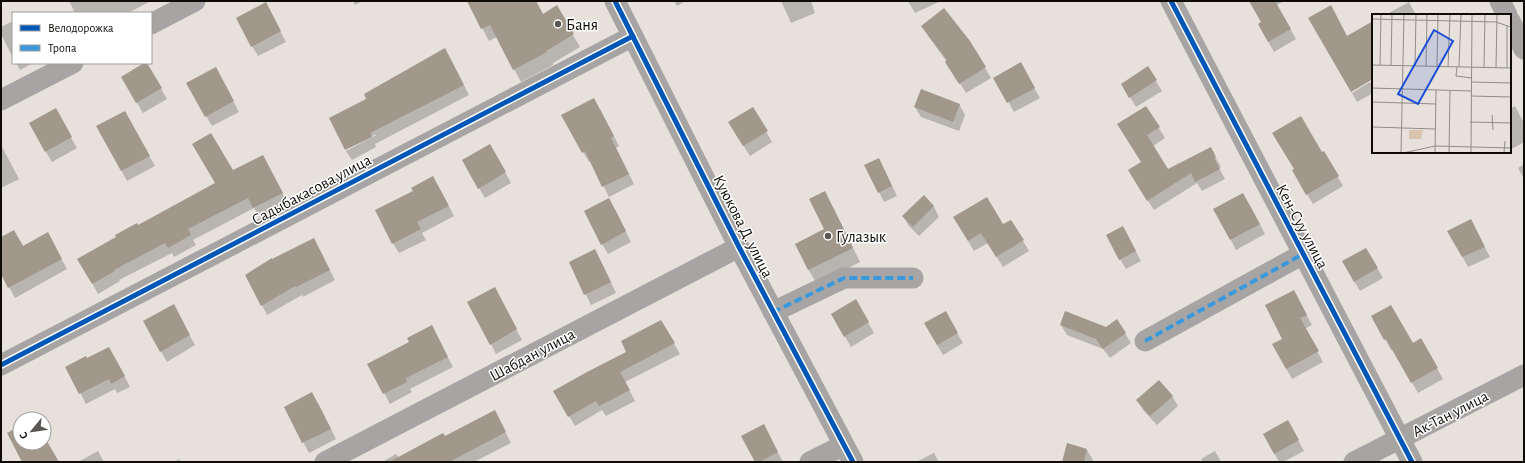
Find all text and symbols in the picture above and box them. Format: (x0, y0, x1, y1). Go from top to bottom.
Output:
legend (12, 12, 152, 64)
inset map (1372, 14, 1511, 153)
place label: Баня (566, 17, 598, 33)
marker: Баня (553, 19, 563, 29)
text: Велодорожка (48, 22, 114, 34)
text: Тропа (48, 42, 77, 54)
street label: Садыбакасова улица (249, 152, 374, 229)
street label: Куюкова Д. улица (709, 172, 776, 281)
street label: Кен-Суу улица (1272, 182, 1331, 272)
place label: Гулазык (836, 229, 887, 246)
marker: Гулазык (823, 231, 833, 241)
street label: Шабдан улица (487, 326, 578, 385)
street label: Ак-Тан улица (1410, 388, 1491, 441)
north arrow (12, 411, 52, 451)
text: С (17, 430, 30, 441)

